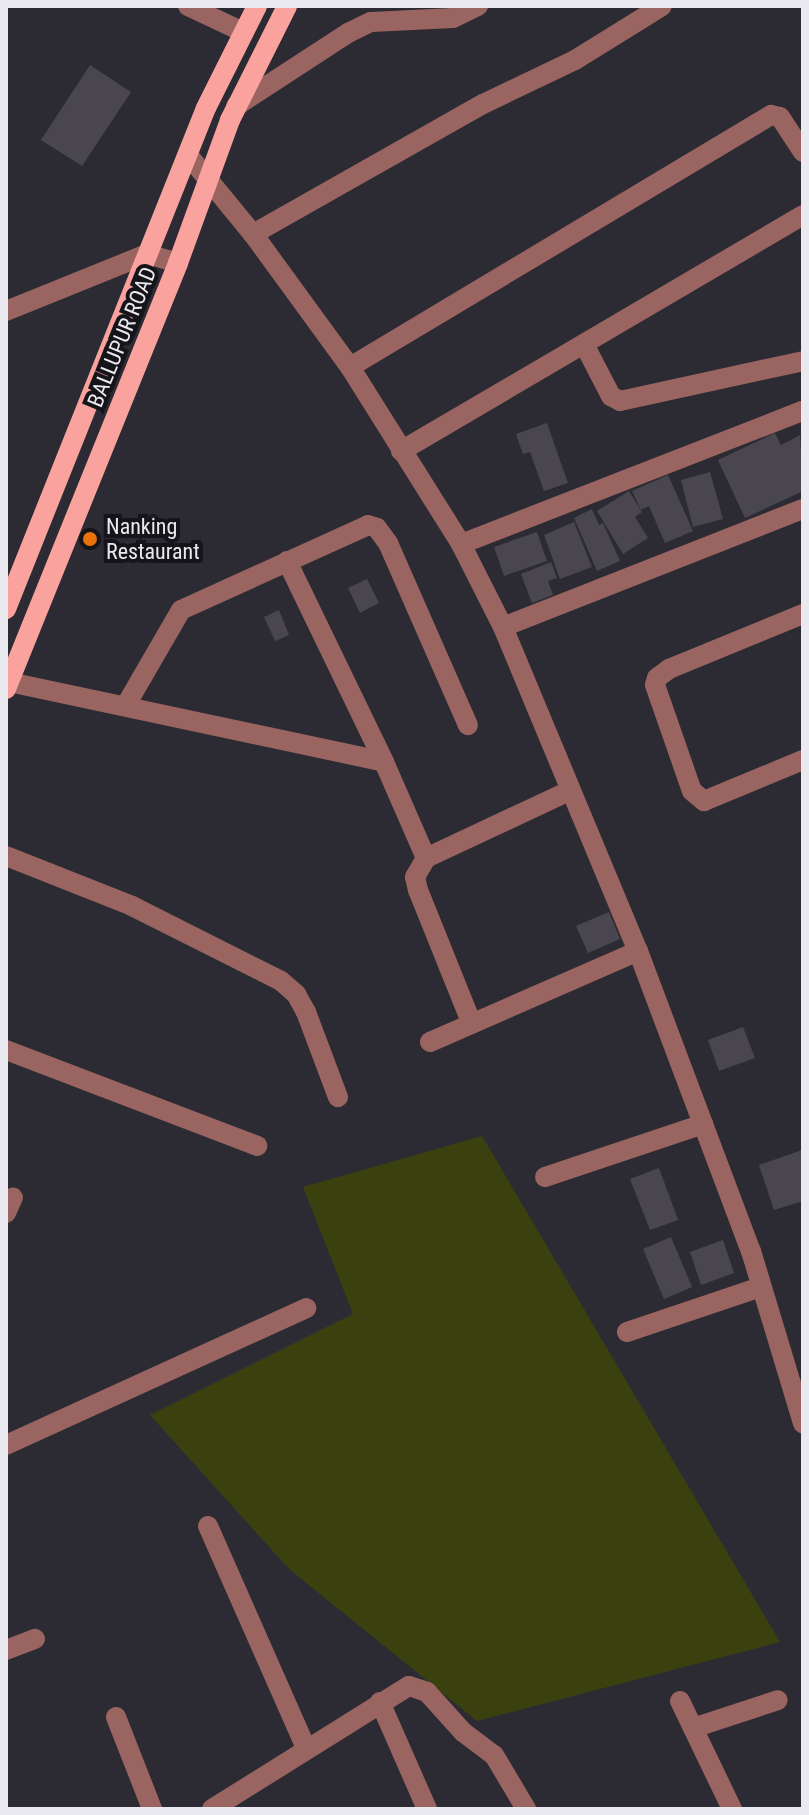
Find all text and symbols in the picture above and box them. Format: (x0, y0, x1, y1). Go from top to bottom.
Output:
street label: BALLUPUR ROAD (82, 263, 162, 411)
place label: Nanking Restaurant (106, 513, 200, 564)
marker: Nanking Restaurant (81, 530, 99, 548)

